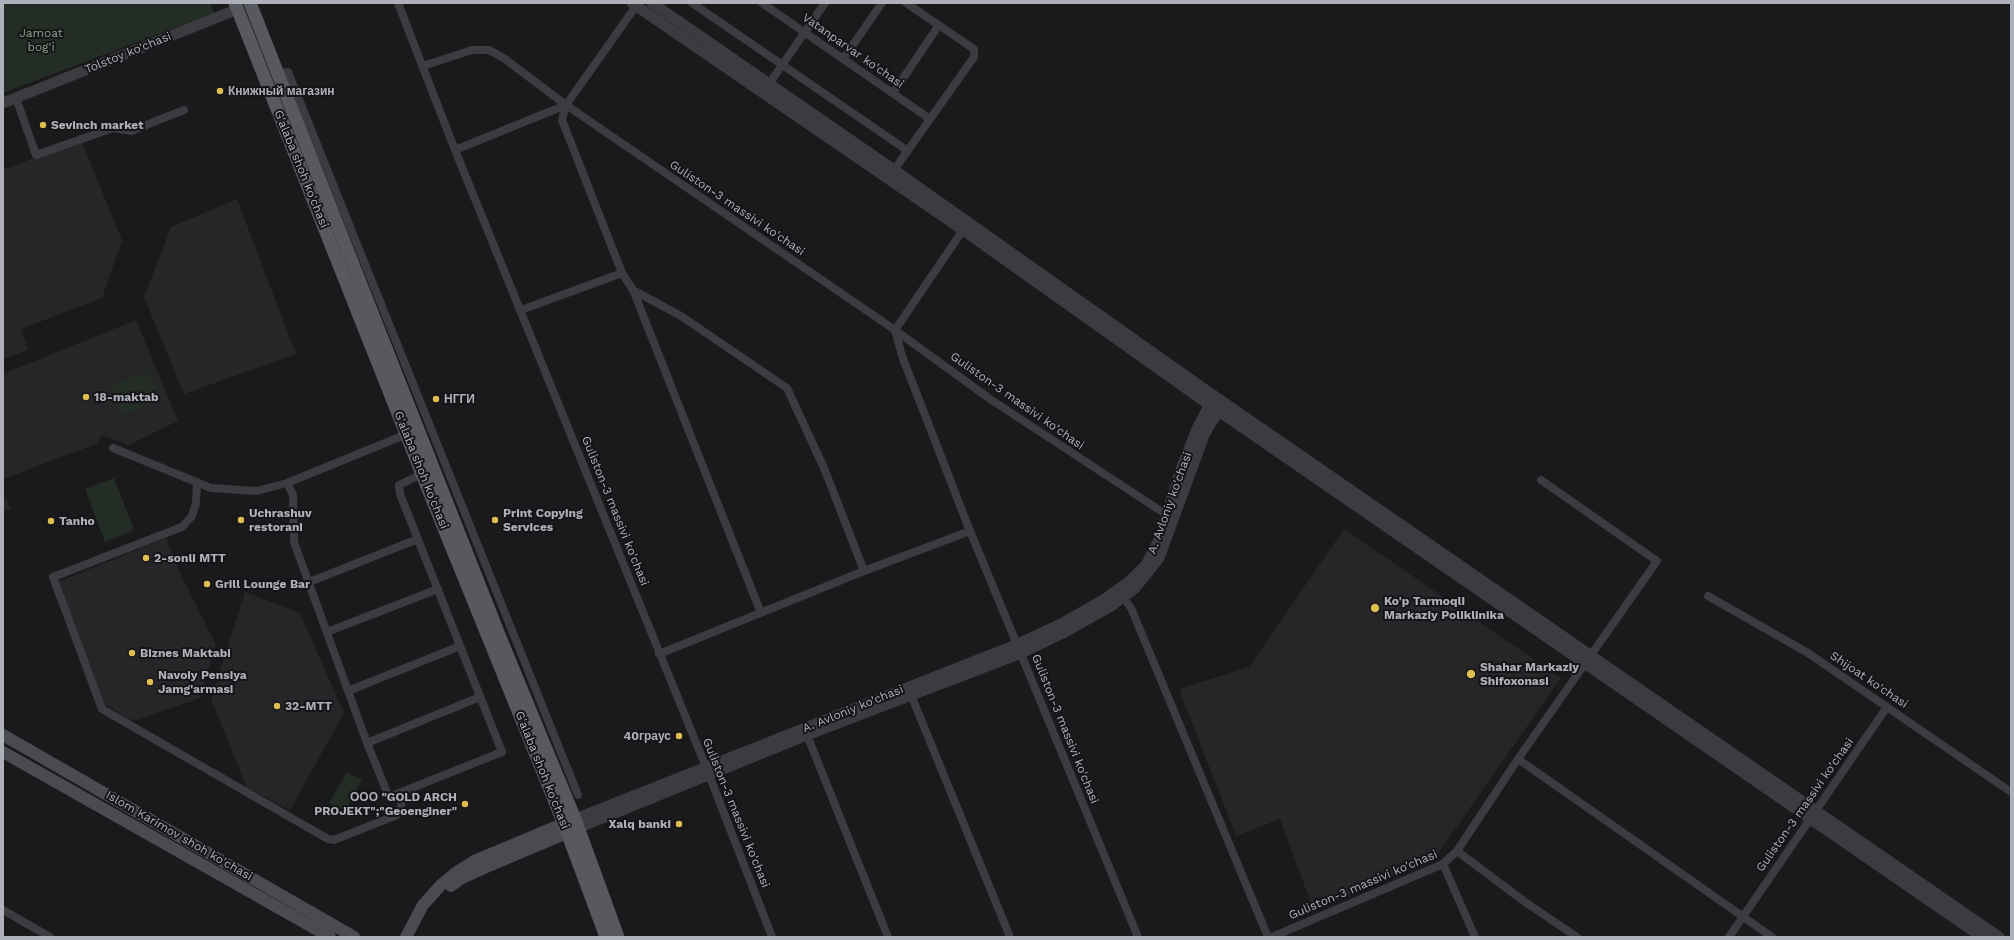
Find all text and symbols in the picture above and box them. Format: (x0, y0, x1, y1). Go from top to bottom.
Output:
street label: Vatanparvar ko'chasi (800, 11, 906, 91)
park label: Jamoat bog'i (19, 26, 63, 54)
street label: Tolstoy ko'chasi (83, 29, 173, 77)
place label: Книжный магазин (228, 84, 335, 98)
marker: Книжный магазин (215, 86, 225, 96)
street label: G'alaba shoh ko'chasi (271, 108, 331, 230)
place label: Sevinch market (51, 118, 143, 132)
marker: Sevinch market (38, 120, 48, 130)
street label: Guliston-3 massivi ko'chasi (667, 157, 807, 259)
street label: Guliston-3 massivi ko'chasi (947, 349, 1087, 453)
place label: 18-maktab (94, 390, 159, 404)
marker: 18-maktab (81, 392, 91, 402)
place label: НГГИ (444, 392, 475, 406)
marker: НГГИ (431, 394, 441, 404)
street label: G'alaba shoh ko'chasi (391, 409, 451, 531)
street label: Guliston-3 massivi ko'chasi (578, 434, 652, 588)
street label: A. Avloniy ko'chasi (1145, 450, 1195, 556)
place label: Uchrashuv restorani (249, 506, 312, 534)
place label: Print Copying Services (503, 506, 583, 534)
place label: Tanho (59, 514, 95, 528)
marker: Uchrashuv restorani (236, 515, 246, 525)
marker: Print Copying Services (490, 515, 500, 525)
marker: Tanho (46, 516, 56, 526)
place label: 2-sonli MTT (154, 551, 226, 565)
marker: 2-sonli MTT (141, 553, 151, 563)
place label: Grill Lounge Bar (215, 577, 310, 591)
marker: Grill Lounge Bar (202, 579, 212, 589)
place label: Ko'p Tarmoqli Markaziy Poliklinika (1384, 594, 1504, 622)
marker: Ko'p Tarmoqli Markaziy Poliklinika (1369, 602, 1381, 614)
place label: Biznes Maktabi (140, 646, 231, 660)
marker: Biznes Maktabi (127, 648, 137, 658)
street label: Shijoat ko'chasi (1827, 649, 1911, 711)
street label: Guliston-3 massivi ko'chasi (1028, 652, 1102, 806)
place label: Shahar Markaziy Shifoxonasi (1480, 660, 1579, 688)
place label: Navoiy Pensiya Jamg'armasi (158, 668, 247, 696)
marker: Shahar Markaziy Shifoxonasi (1465, 668, 1477, 680)
marker: Navoiy Pensiya Jamg'armasi (145, 677, 155, 687)
street label: A. Avloniy ko'chasi (800, 682, 906, 736)
place label: 32-MTT (285, 699, 332, 713)
marker: 32-MTT (272, 701, 282, 711)
street label: G'alaba shoh ko'chasi (512, 709, 572, 831)
place label: 40граус (623, 729, 671, 743)
marker: 40граус (674, 731, 684, 741)
street label: Guliston-3 massivi ko'chasi (1753, 735, 1857, 875)
street label: Guliston-3 massivi ko'chasi (699, 736, 773, 890)
street label: Islom Karimov shoh ko'chasi (103, 788, 255, 884)
place label: ООО "GOLD ARCH PROJEKT";"Geoenginer" (314, 790, 457, 818)
marker: ООО "GOLD ARCH PROJEKT";"Geoenginer" (460, 799, 470, 809)
place label: Xalq banki (608, 817, 671, 831)
marker: Xalq banki (674, 819, 684, 829)
street label: Guliston-3 massivi ko'chasi (1286, 847, 1440, 923)

